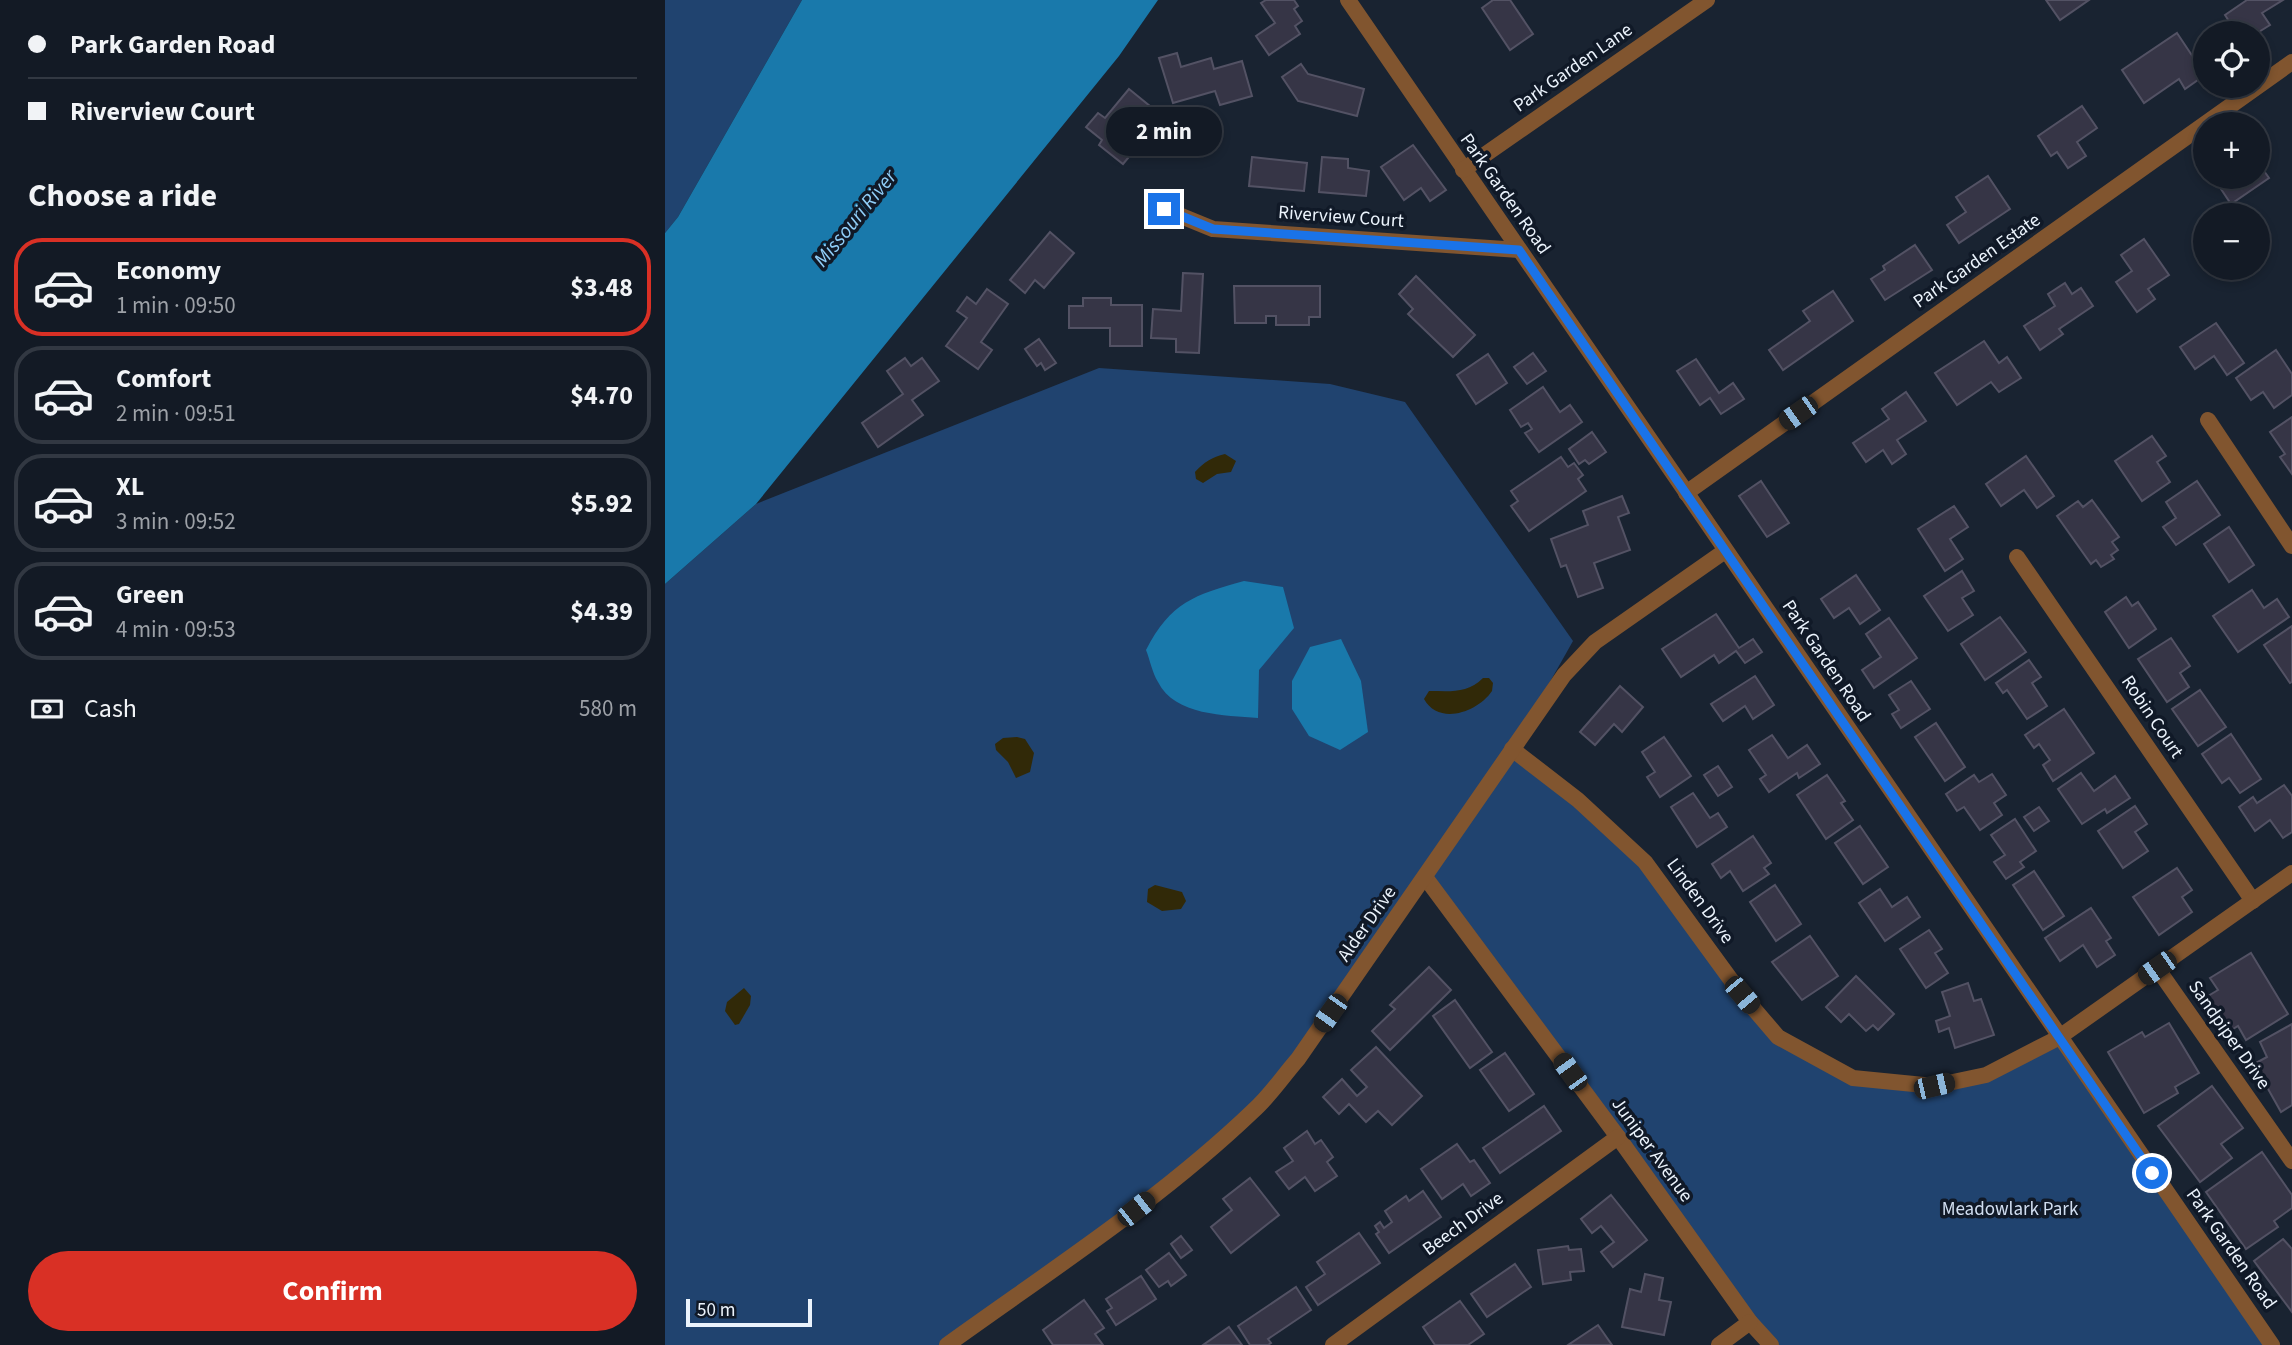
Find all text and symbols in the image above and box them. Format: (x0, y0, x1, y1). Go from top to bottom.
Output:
street label: Park Garden Lane (1508, 17, 1638, 119)
map controls (2193, 21, 2270, 280)
button: locate (2193, 21, 2270, 98)
text: Park Garden Road (70, 26, 275, 63)
text: Riverview Court (70, 93, 255, 130)
callout: 2 min (1106, 108, 1222, 156)
button: + (2193, 112, 2270, 189)
text: 2 min (1136, 115, 1192, 148)
street label: Park Garden Road (1453, 128, 1557, 260)
water label: Missouri River (806, 162, 904, 273)
text: Choose a ride (28, 173, 217, 219)
route end (1148, 193, 1180, 225)
street label: Riverview Court (1277, 199, 1405, 235)
button: − (2193, 203, 2270, 280)
street label: Park Garden Estate (1908, 207, 2046, 315)
text: Economy (116, 252, 221, 289)
icon: car (32, 256, 95, 319)
text: $3.48 (570, 269, 633, 306)
text: 1 min · 09:50 (116, 289, 236, 322)
text: Comfort (116, 360, 211, 397)
icon: car (32, 364, 95, 427)
text: $4.70 (570, 377, 633, 414)
car (1775, 392, 1822, 434)
text: 2 min · 09:51 (116, 397, 236, 430)
text: XL (116, 468, 144, 505)
icon: car (32, 472, 95, 535)
text: $5.92 (570, 485, 633, 522)
text: 3 min · 09:52 (116, 505, 236, 538)
text: Green (116, 576, 184, 613)
icon: car (32, 580, 95, 643)
text: $4.39 (570, 593, 633, 630)
street label: Park Garden Road (1775, 595, 1877, 727)
text: 4 min · 09:53 (116, 613, 236, 646)
street label: Robin Court (2114, 670, 2190, 764)
icon: cash (28, 690, 66, 728)
text: Cash (84, 690, 137, 727)
text: 580 m (579, 692, 637, 725)
street label: Linden Drive (1660, 853, 1740, 949)
street label: Alder Drive (1331, 881, 1403, 967)
car (2134, 947, 2181, 989)
car (1721, 972, 1764, 1018)
street label: Sandpiper Drive (2181, 975, 2277, 1095)
car (1310, 990, 1351, 1036)
car (1550, 1049, 1591, 1095)
car (1912, 1071, 1957, 1101)
street label: Juniper Avenue (1605, 1092, 1699, 1208)
route start (2136, 1157, 2168, 1189)
street label: Park Garden Road (2179, 1183, 2283, 1315)
street label: Beech Drive (1417, 1185, 1509, 1263)
car (1113, 1188, 1160, 1230)
park label: Meadowlark Park (1942, 1196, 2079, 1223)
button: Confirm (28, 1251, 637, 1331)
scale bar (686, 1296, 812, 1328)
text: 50 m (697, 1297, 735, 1324)

